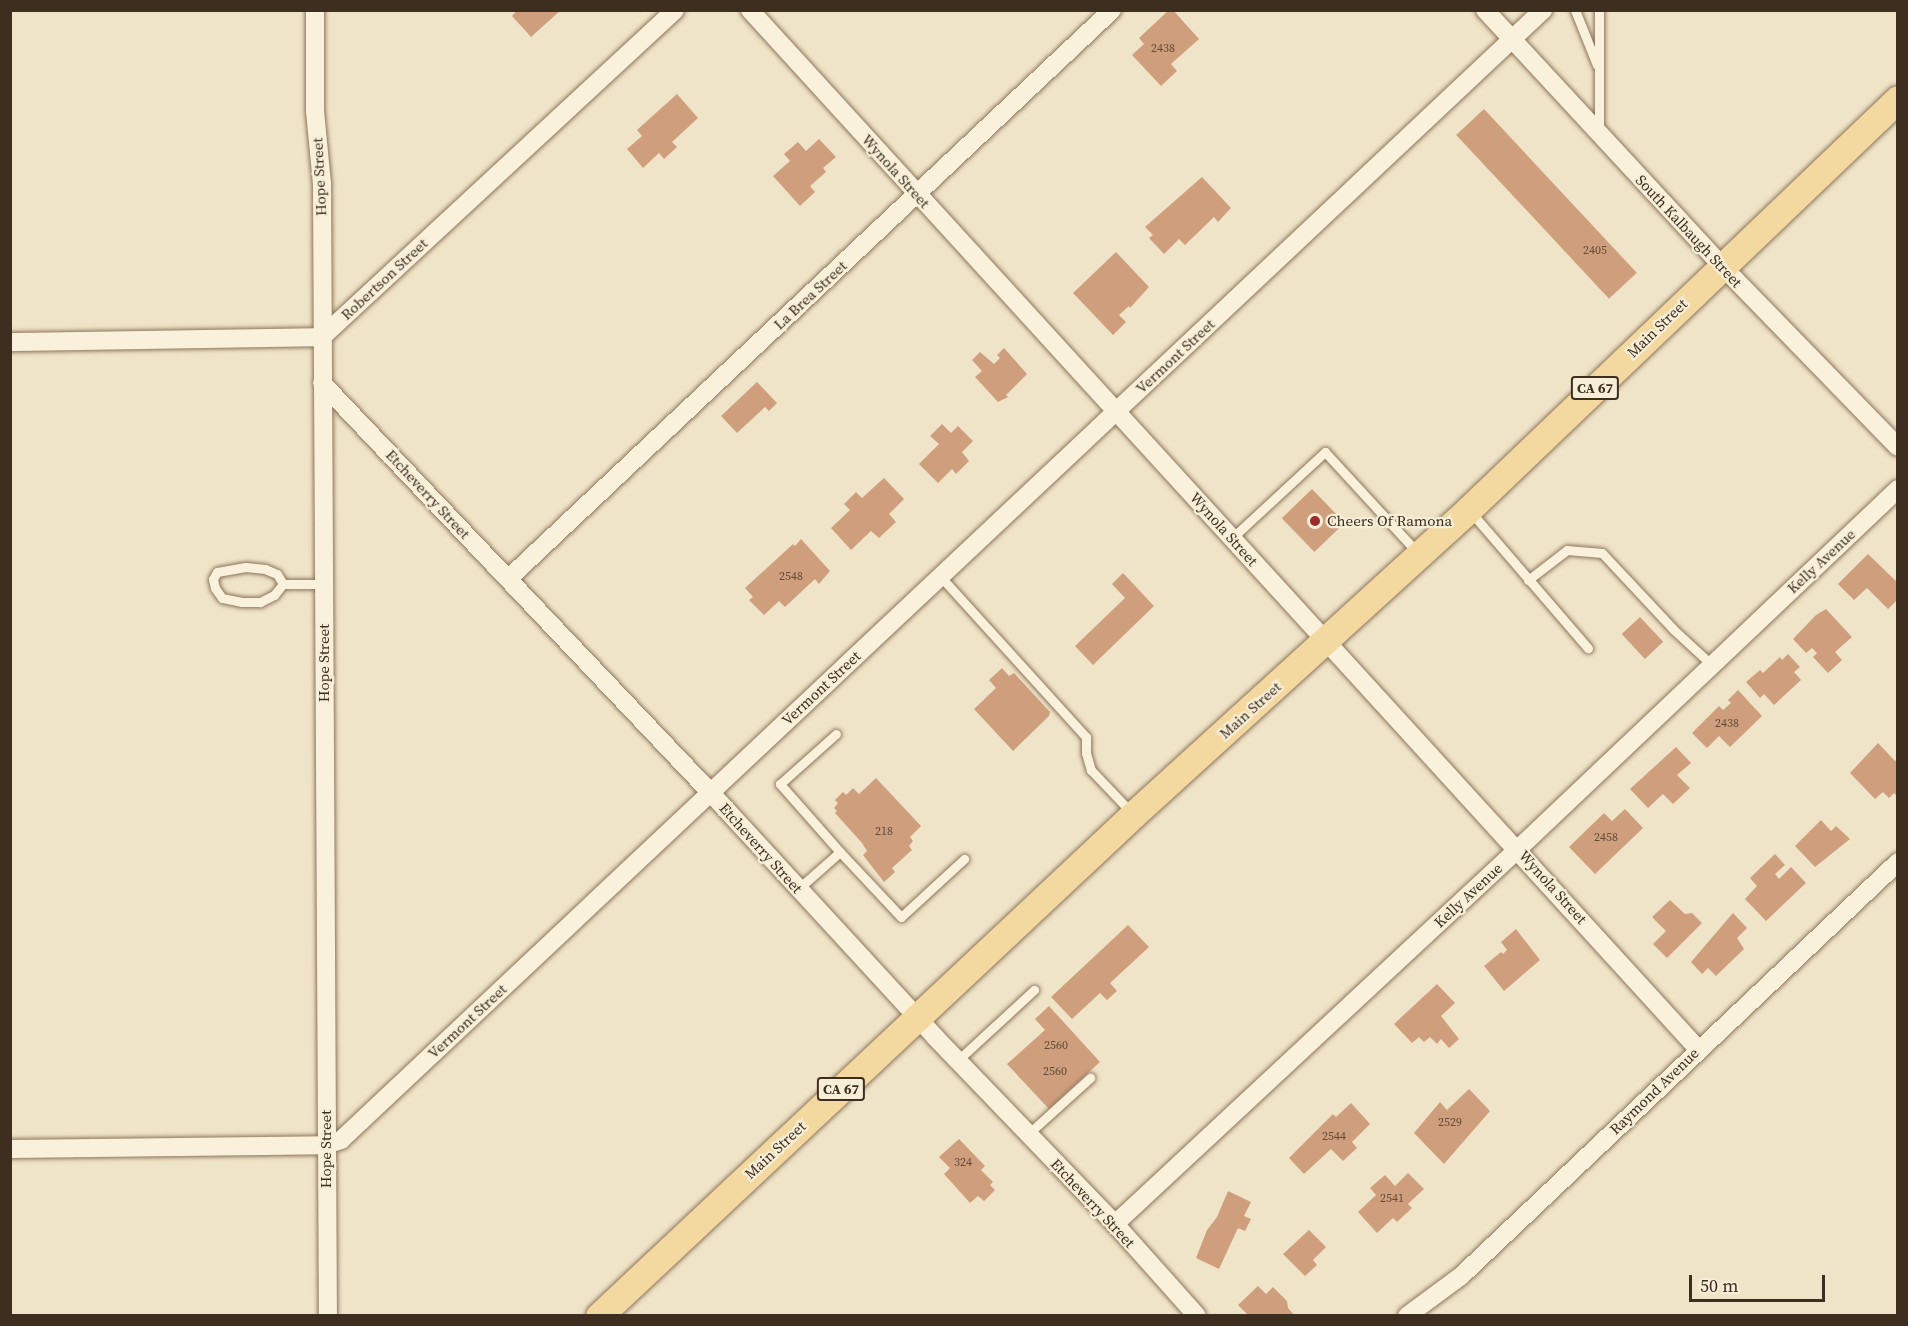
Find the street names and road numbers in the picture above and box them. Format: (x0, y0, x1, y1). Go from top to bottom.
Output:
street label: Wynola Street (858, 130, 934, 212)
street label: Hope Street (308, 137, 330, 217)
street label: South Kalbaugh Street (1632, 171, 1746, 291)
street label: Robertson Street (337, 234, 431, 324)
street label: La Brea Street (770, 257, 850, 333)
street label: Main Street (1623, 295, 1691, 361)
street label: Vermont Street (1132, 315, 1218, 397)
road number: CA 67 (1570, 377, 1620, 399)
street label: Etcheverry Street (382, 446, 474, 542)
street label: Wynola Street (1186, 488, 1262, 570)
street label: Kelly Avenue (1783, 525, 1859, 597)
street label: Hope Street (315, 624, 333, 702)
street label: Vermont Street (778, 647, 864, 729)
street label: Main Street (1215, 678, 1285, 742)
street label: Etcheverry Street (716, 799, 806, 897)
street label: Wynola Street (1515, 846, 1591, 928)
street label: Kelly Avenue (1430, 859, 1506, 931)
street label: Vermont Street (424, 980, 510, 1062)
street label: Raymond Avenue (1606, 1044, 1702, 1138)
road number: CA 67 (816, 1078, 866, 1100)
street label: Hope Street (317, 1110, 335, 1188)
street label: Main Street (741, 1117, 809, 1183)
street label: Etcheverry Street (1047, 1155, 1139, 1251)

